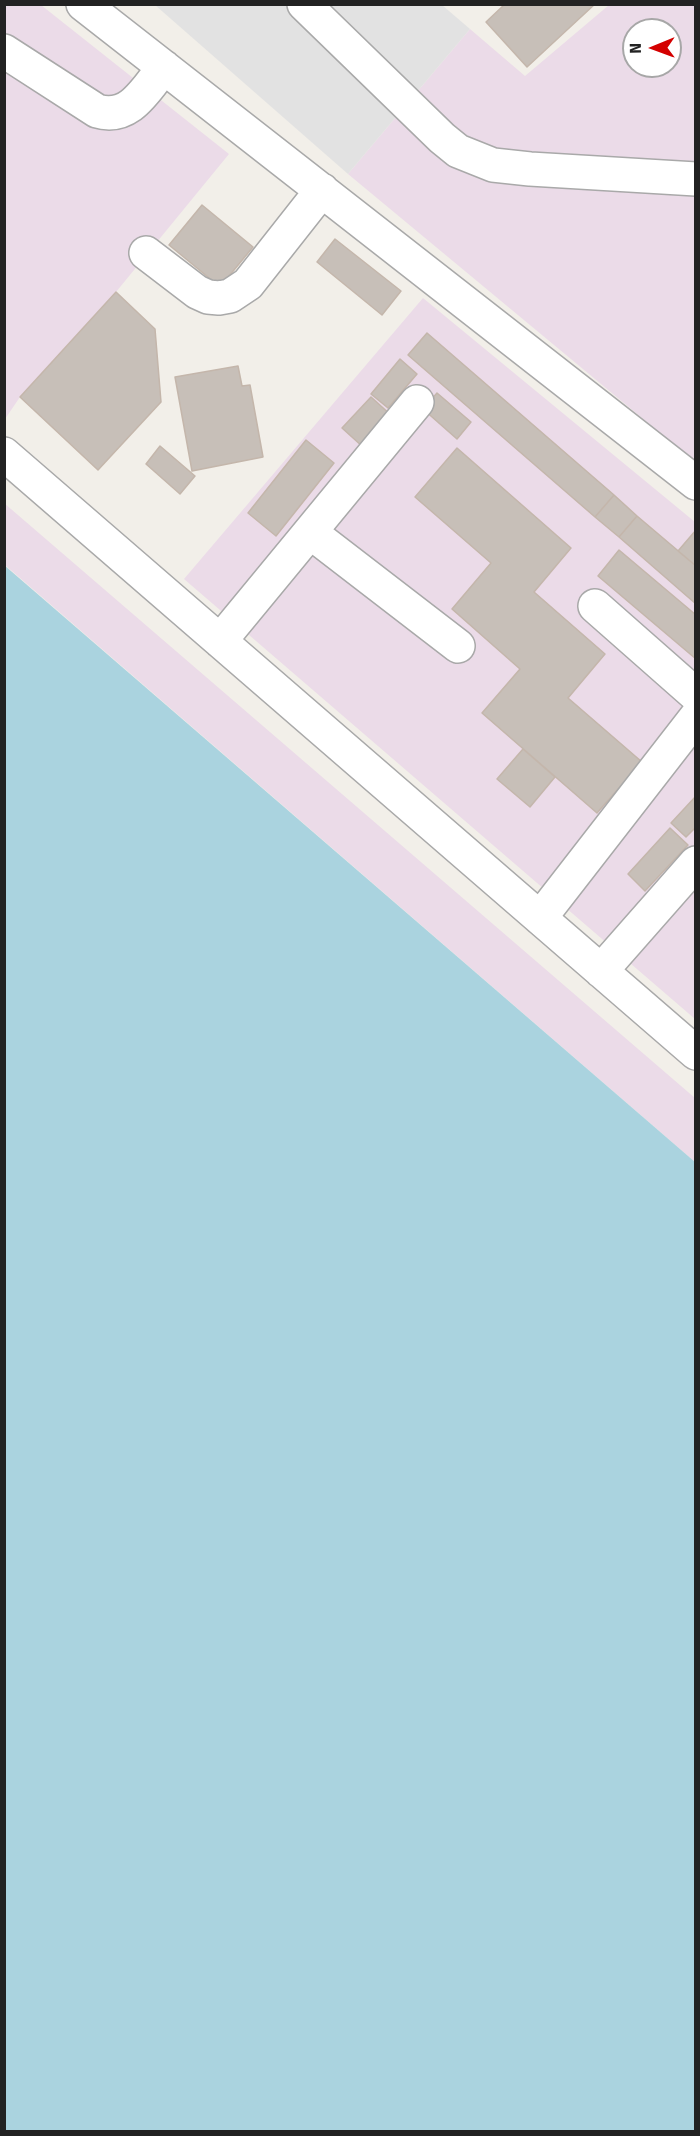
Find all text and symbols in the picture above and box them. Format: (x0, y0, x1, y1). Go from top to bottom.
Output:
north arrow (622, 18, 682, 78)
text: N (626, 43, 645, 54)

